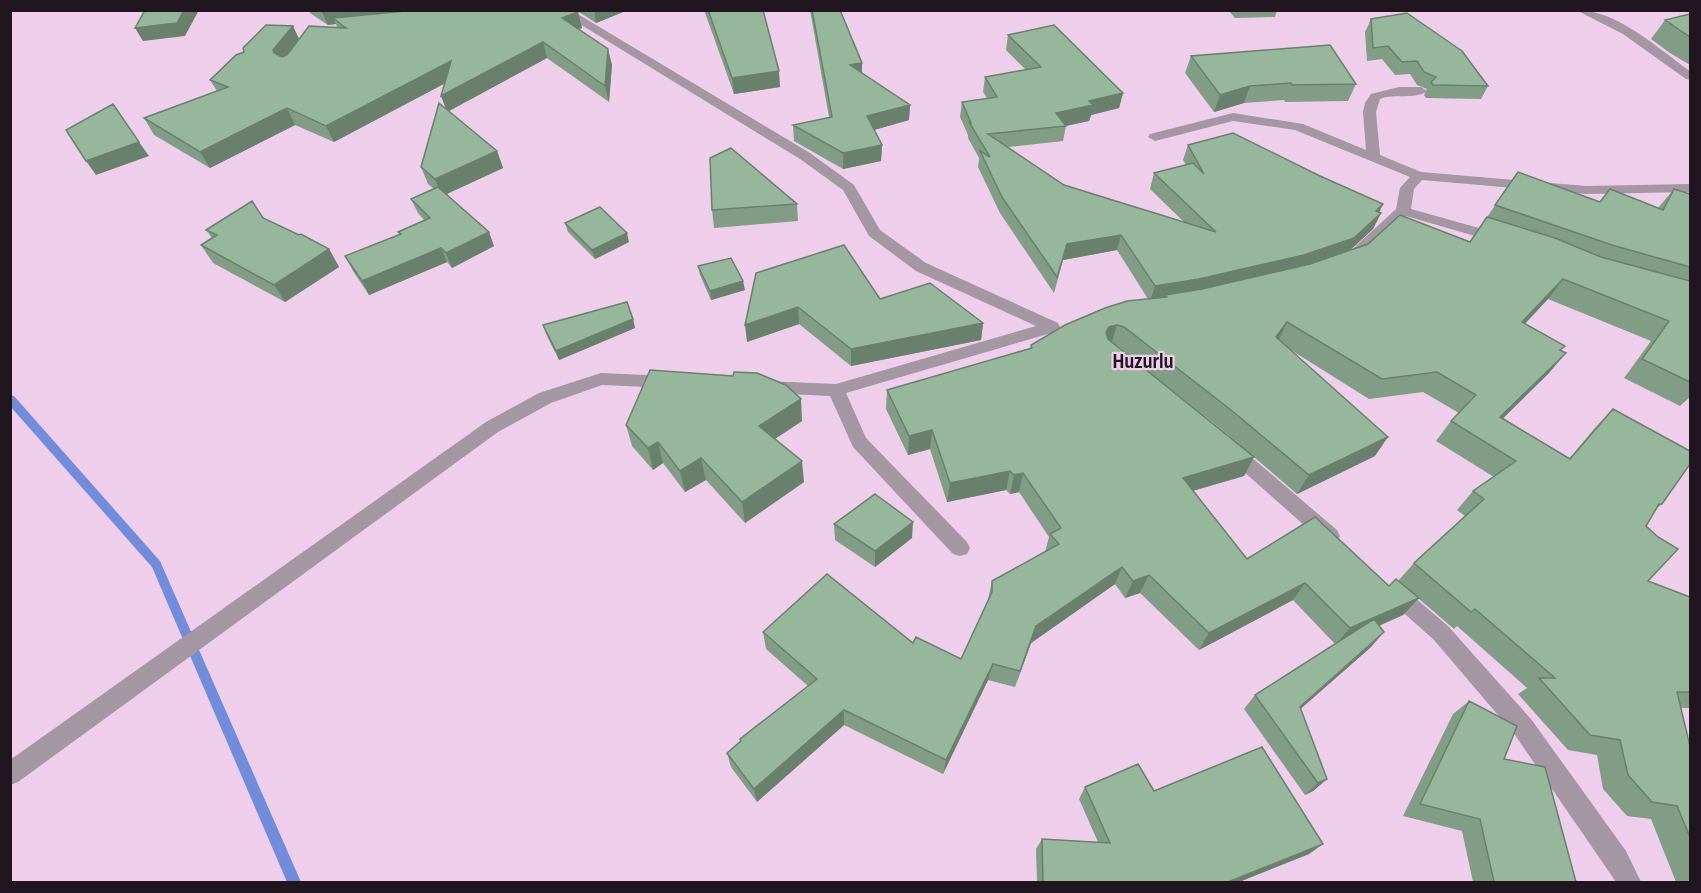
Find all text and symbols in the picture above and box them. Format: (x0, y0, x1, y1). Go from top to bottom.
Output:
district label: Huzurlu (1112, 347, 1174, 374)

